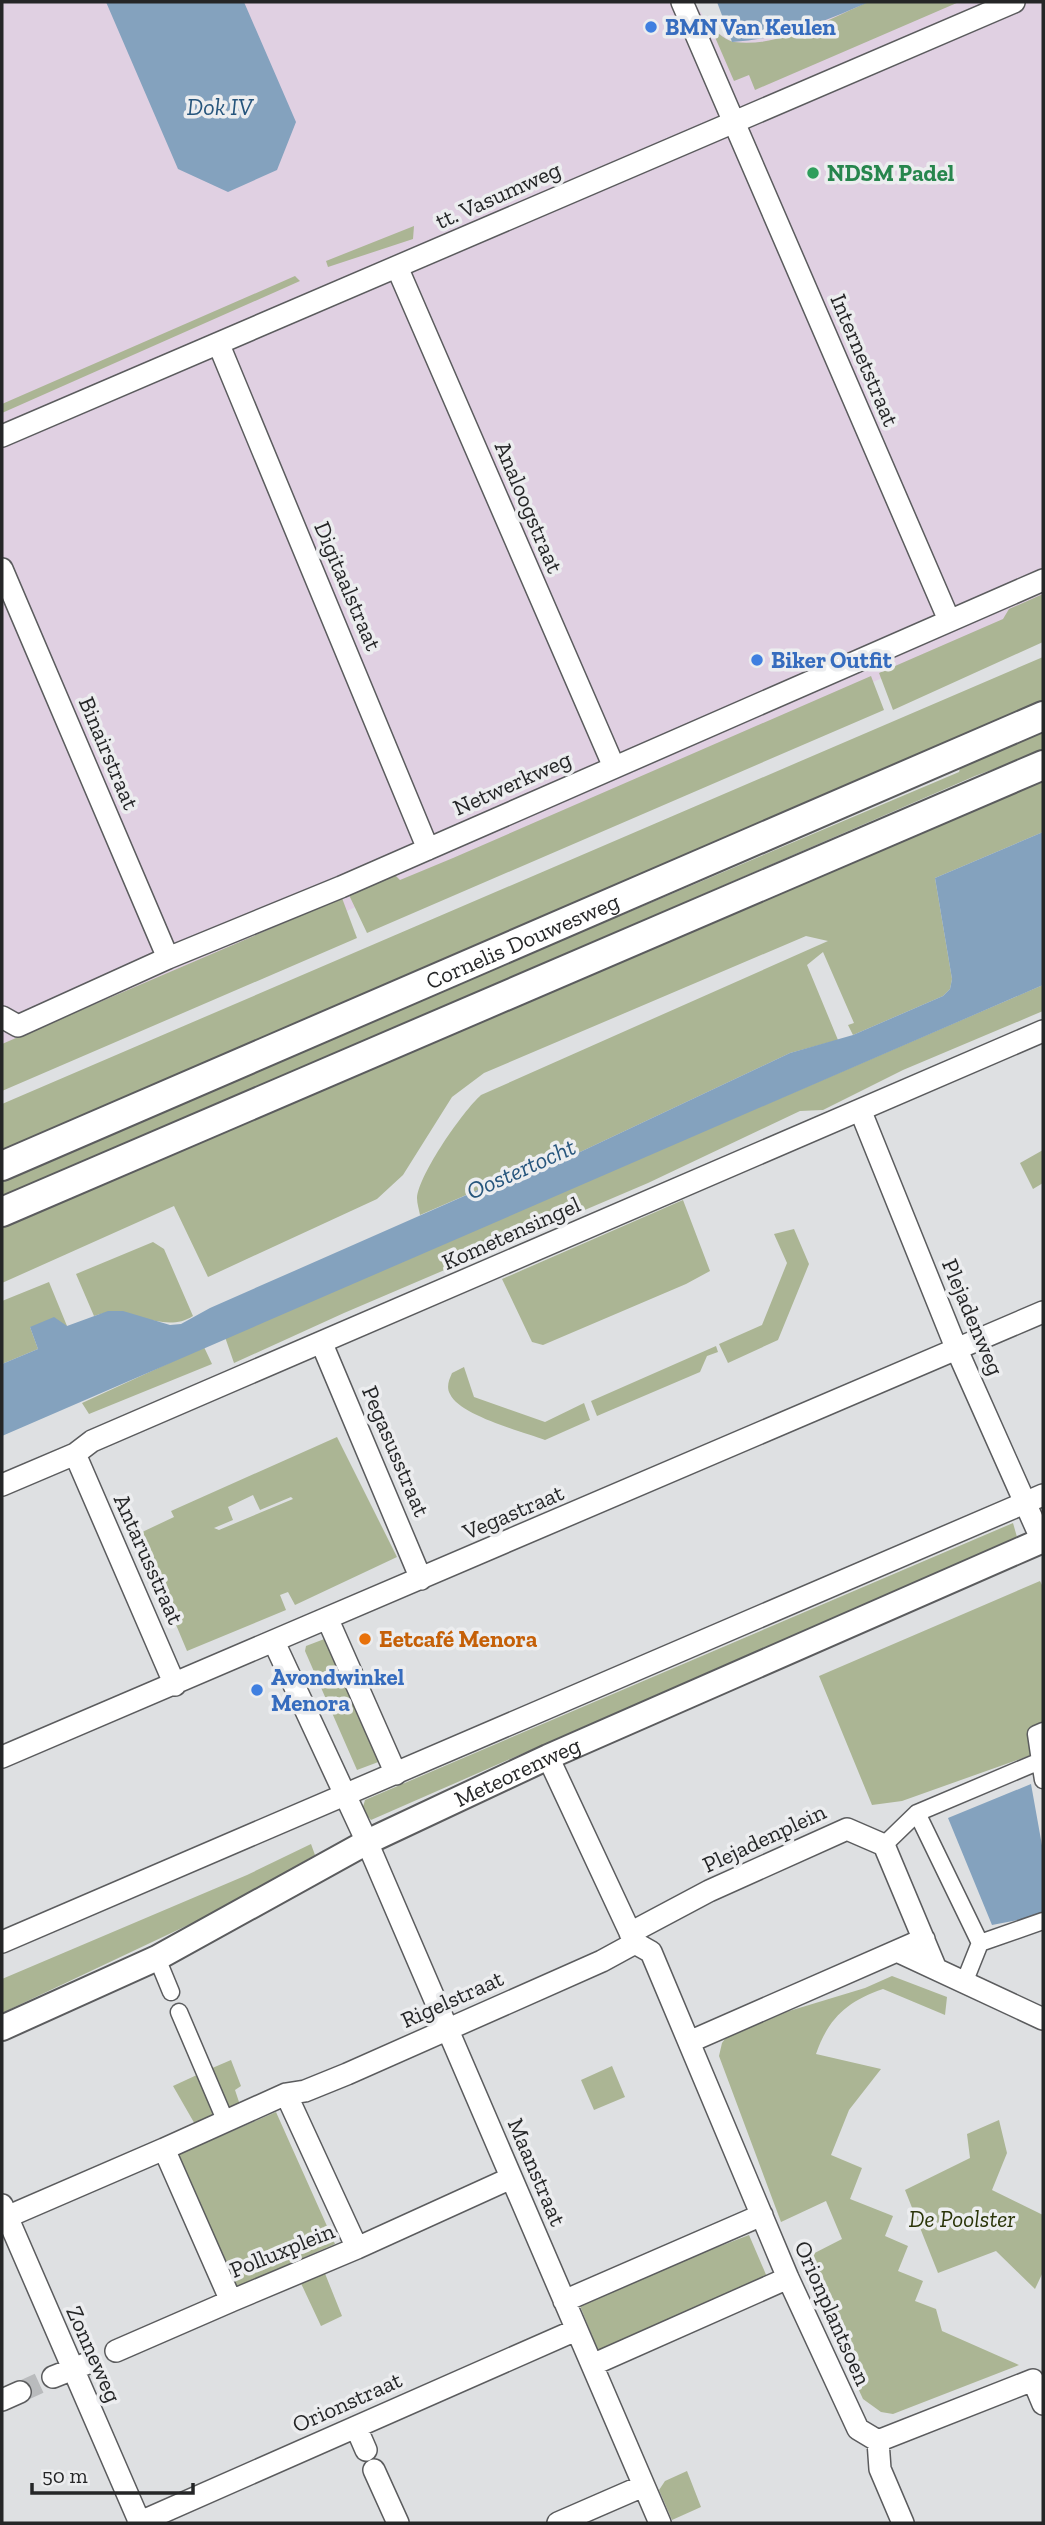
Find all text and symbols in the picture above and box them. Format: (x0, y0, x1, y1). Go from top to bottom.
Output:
place label: BMN Van Keulen (665, 13, 836, 41)
marker: BMN Van Keulen (643, 19, 659, 35)
water label: Dok IV (187, 92, 255, 121)
street label: tt. Vasumweg (431, 155, 565, 235)
place label: NDSM Padel (827, 159, 955, 187)
marker: NDSM Padel (805, 165, 821, 181)
street label: Internetstraat (825, 290, 906, 431)
street label: Analoogstraat (489, 437, 570, 578)
street label: Digitaalstraat (308, 517, 388, 655)
place label: Biker Outfit (771, 646, 893, 674)
marker: Biker Outfit (749, 652, 765, 668)
street label: Binairstraat (73, 692, 145, 814)
street label: Netwerkweg (449, 744, 576, 821)
street label: Cornelis Douwesweg (421, 887, 624, 995)
water label: Oostertocht (462, 1132, 580, 1205)
street label: Kometensingel (437, 1190, 585, 1276)
street label: Plejadenweg (936, 1254, 1010, 1380)
street label: Pegasusstraat (356, 1381, 436, 1521)
street label: Vegastraat (457, 1478, 568, 1546)
street label: Antarusstraat (108, 1490, 190, 1629)
place label: Eetcafé Menora (379, 1625, 538, 1653)
marker: Eetcafé Menora (357, 1631, 373, 1647)
place label: Avondwinkel Menora (271, 1663, 405, 1717)
marker: Avondwinkel Menora (249, 1682, 265, 1698)
street label: Meteorenweg (450, 1730, 585, 1813)
street label: Plejadenplein (698, 1797, 830, 1879)
street label: Rigelstraat (396, 1964, 508, 2034)
street label: Maanstraat (502, 2114, 572, 2231)
park label: De Poolster (909, 2205, 1015, 2233)
street label: Polluxplein (225, 2216, 339, 2284)
street label: Orionplantsoen (789, 2236, 877, 2390)
street label: Zonneweg (60, 2301, 128, 2407)
street label: Orionstraat (288, 2365, 406, 2439)
scale bar (32, 2452, 192, 2496)
text: 50 m (42, 2463, 88, 2488)

